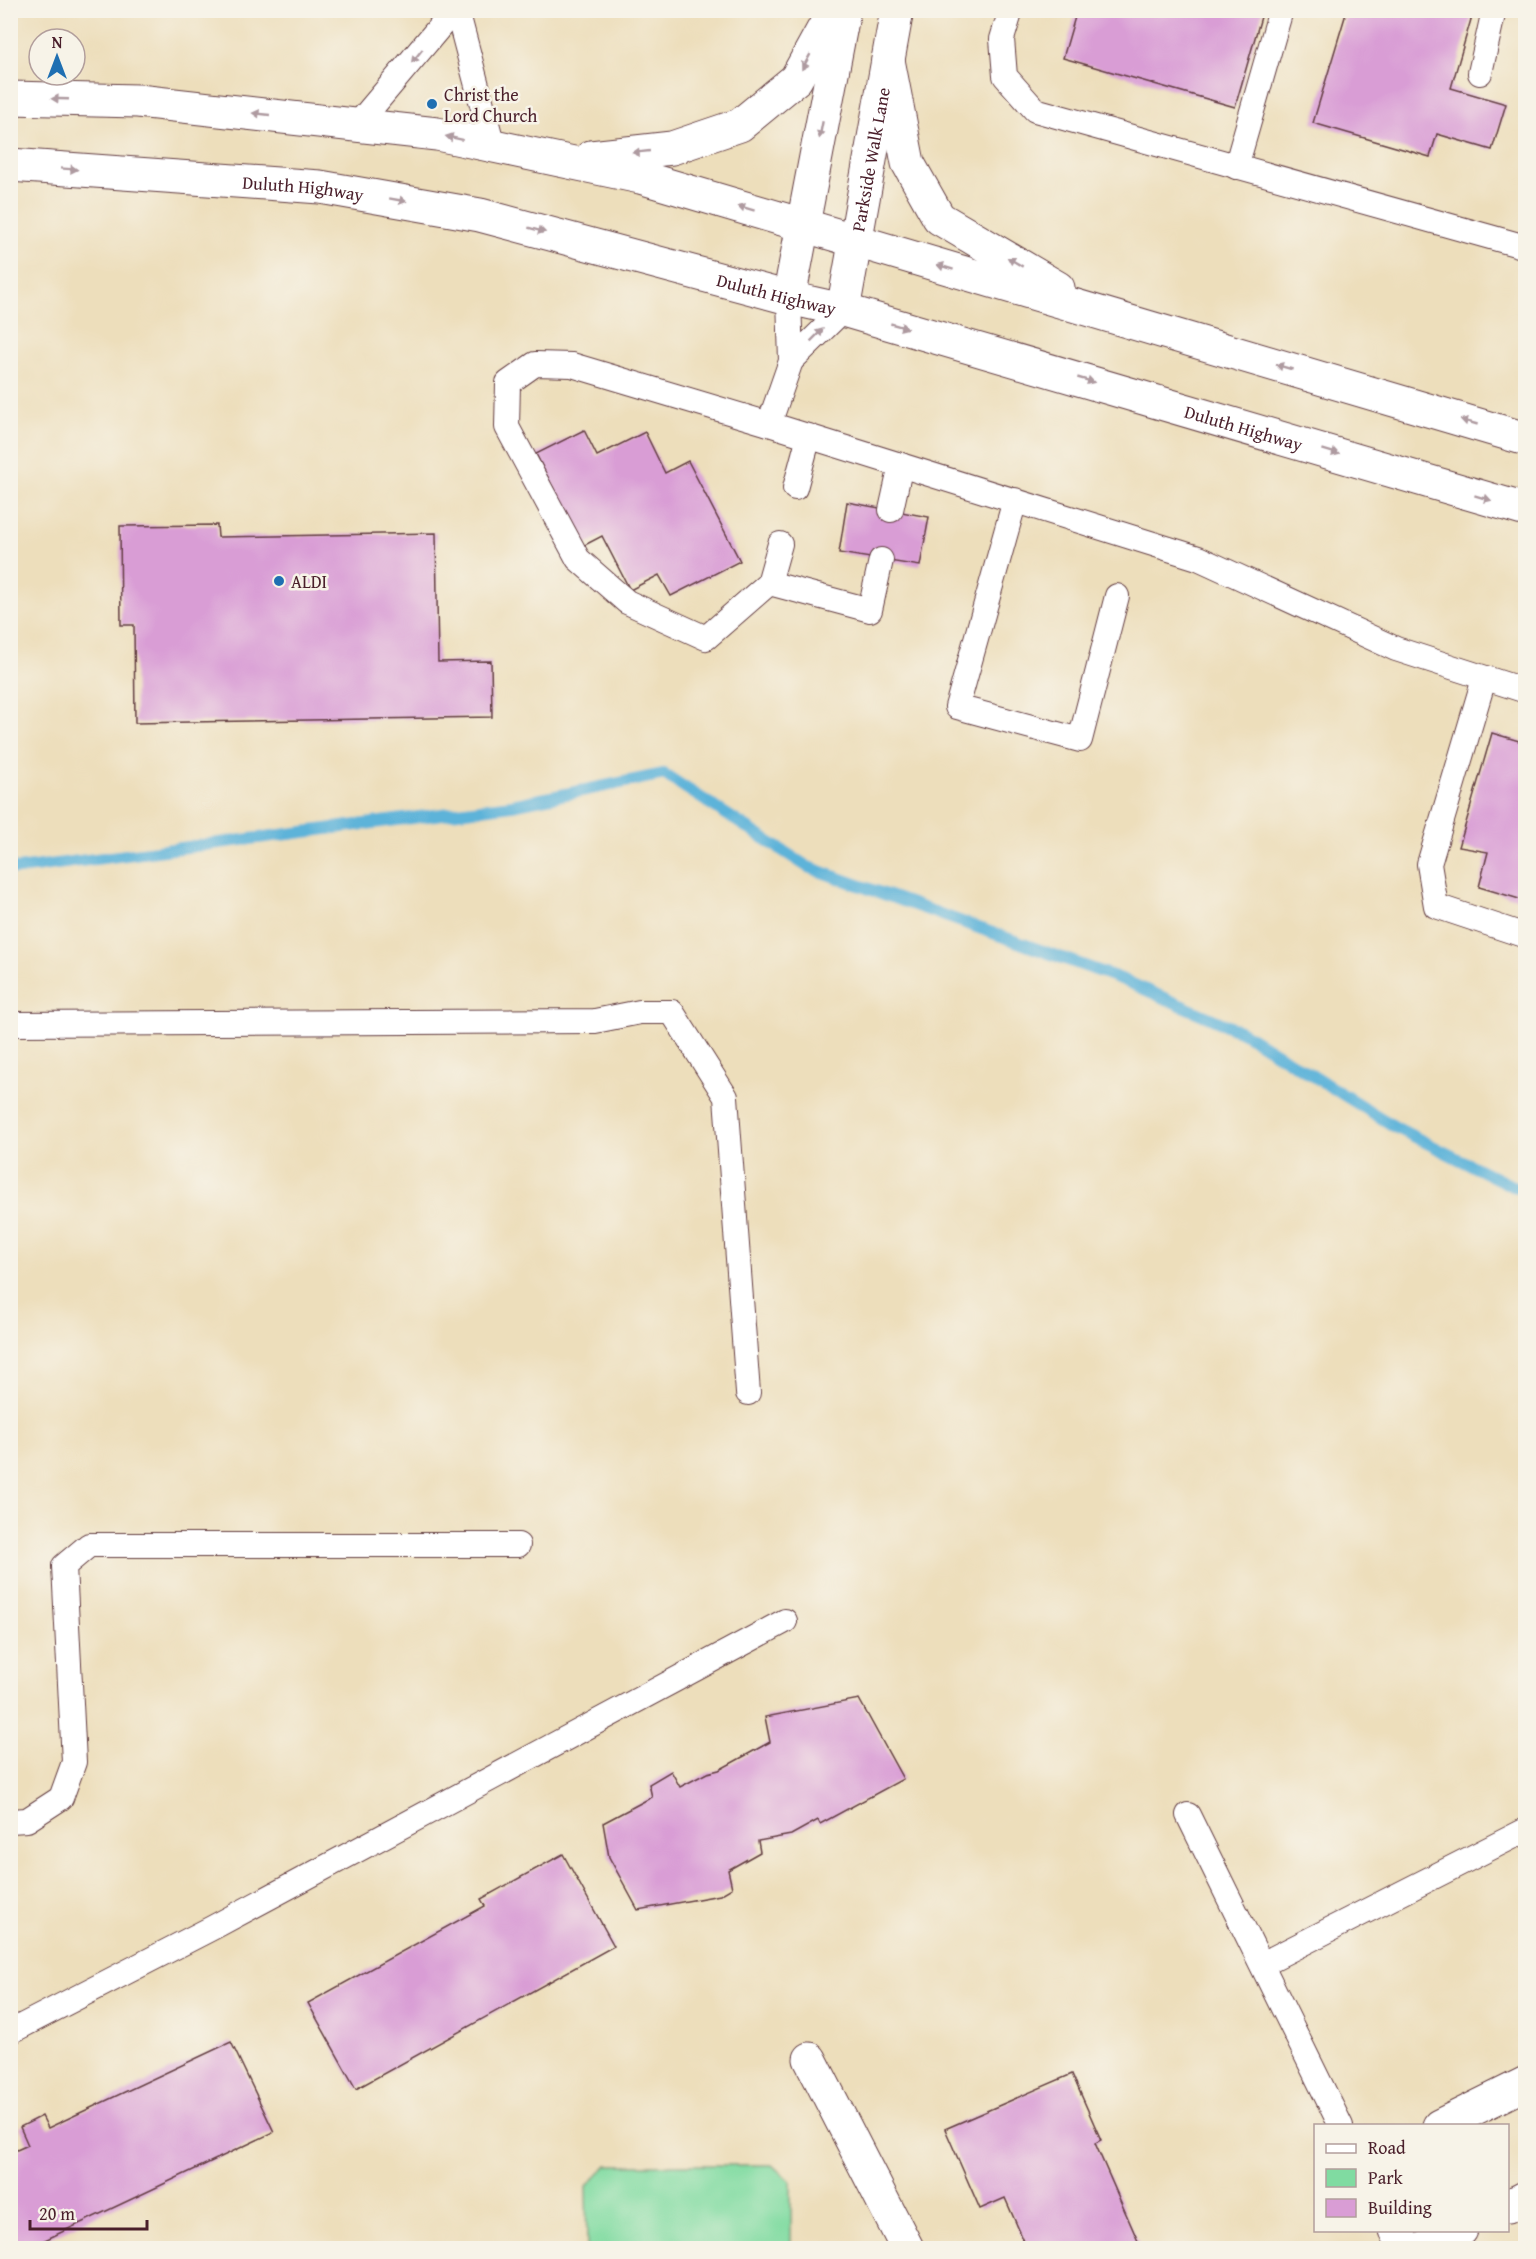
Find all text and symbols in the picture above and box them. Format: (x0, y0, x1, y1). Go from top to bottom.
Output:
north arrow (27, 27, 87, 87)
text: N (52, 30, 63, 54)
one-way arrow (411, 48, 424, 64)
one-way arrow (801, 54, 811, 71)
place label: Christ the Lord Church (444, 81, 537, 129)
street label: Parkside Walk Lane (844, 85, 896, 234)
one-way arrow (50, 94, 69, 104)
marker: Christ the Lord Church (425, 97, 439, 111)
one-way arrow (251, 109, 270, 119)
one-way arrow (816, 120, 825, 139)
one-way arrow (444, 133, 463, 142)
one-way arrow (632, 147, 651, 157)
one-way arrow (59, 164, 78, 174)
street label: Duluth Highway (241, 168, 366, 208)
one-way arrow (389, 196, 408, 205)
one-way arrow (736, 203, 754, 212)
one-way arrow (528, 225, 546, 235)
one-way arrow (1007, 257, 1023, 268)
one-way arrow (936, 262, 954, 271)
street label: Duluth Highway (714, 266, 839, 322)
one-way arrow (890, 322, 908, 331)
one-way arrow (809, 329, 823, 343)
one-way arrow (1275, 362, 1293, 371)
one-way arrow (1077, 376, 1095, 386)
street label: Duluth Highway (1181, 397, 1306, 457)
one-way arrow (1460, 417, 1478, 426)
one-way arrow (1322, 448, 1340, 457)
one-way arrow (1474, 494, 1492, 503)
place label: ALDI (291, 568, 327, 595)
marker: ALDI (272, 574, 286, 588)
legend (1314, 2124, 1509, 2232)
text: Road (1368, 2134, 1406, 2161)
text: Park (1368, 2164, 1404, 2191)
scale bar (30, 2193, 147, 2231)
text: Building (1368, 2194, 1432, 2221)
text: 20 m (39, 2200, 75, 2227)

